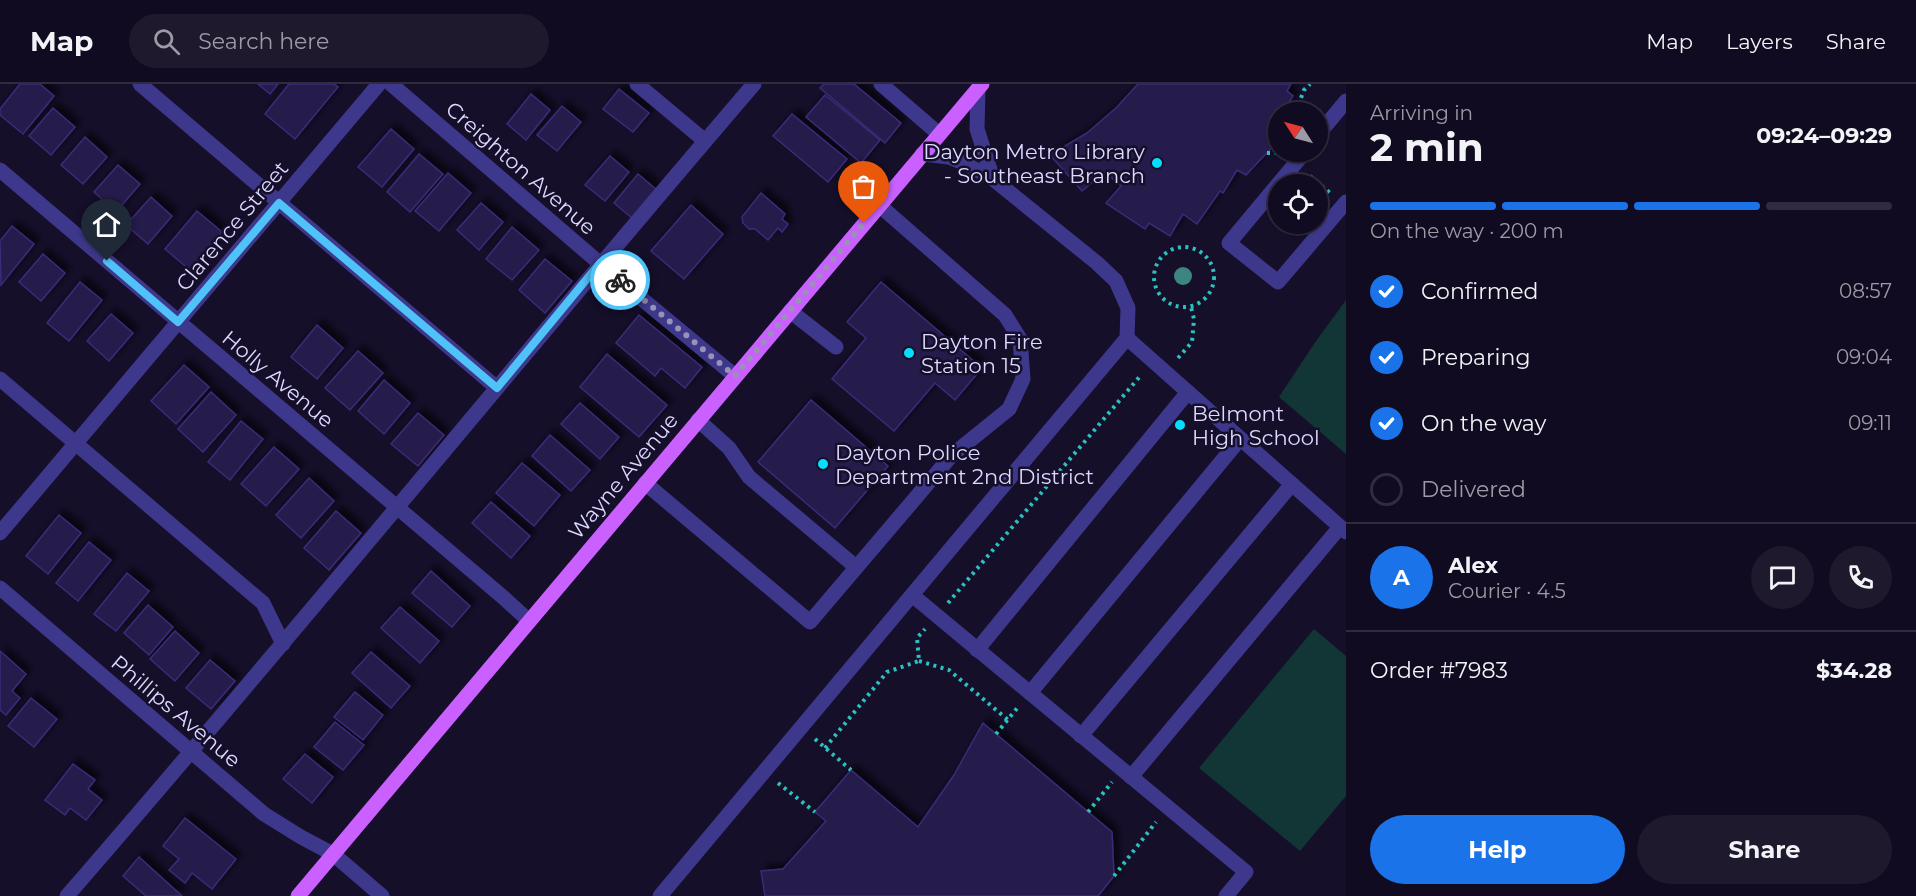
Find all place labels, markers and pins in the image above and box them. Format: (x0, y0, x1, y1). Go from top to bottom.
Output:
place label: Dayton Metro Library - Southeast Branch (923, 139, 1146, 188)
marker: Dayton Metro Library - Southeast Branch (1150, 156, 1164, 170)
pin (838, 161, 889, 223)
pin (81, 199, 132, 261)
place label: Dayton Fire Station 15 (921, 329, 1043, 378)
marker: Dayton Fire Station 15 (902, 346, 916, 360)
place label: Belmont High School (1192, 401, 1320, 450)
marker: Belmont High School (1173, 418, 1187, 432)
place label: Dayton Police Department 2nd District (835, 440, 1094, 489)
marker: Dayton Police Department 2nd District (816, 457, 830, 471)

